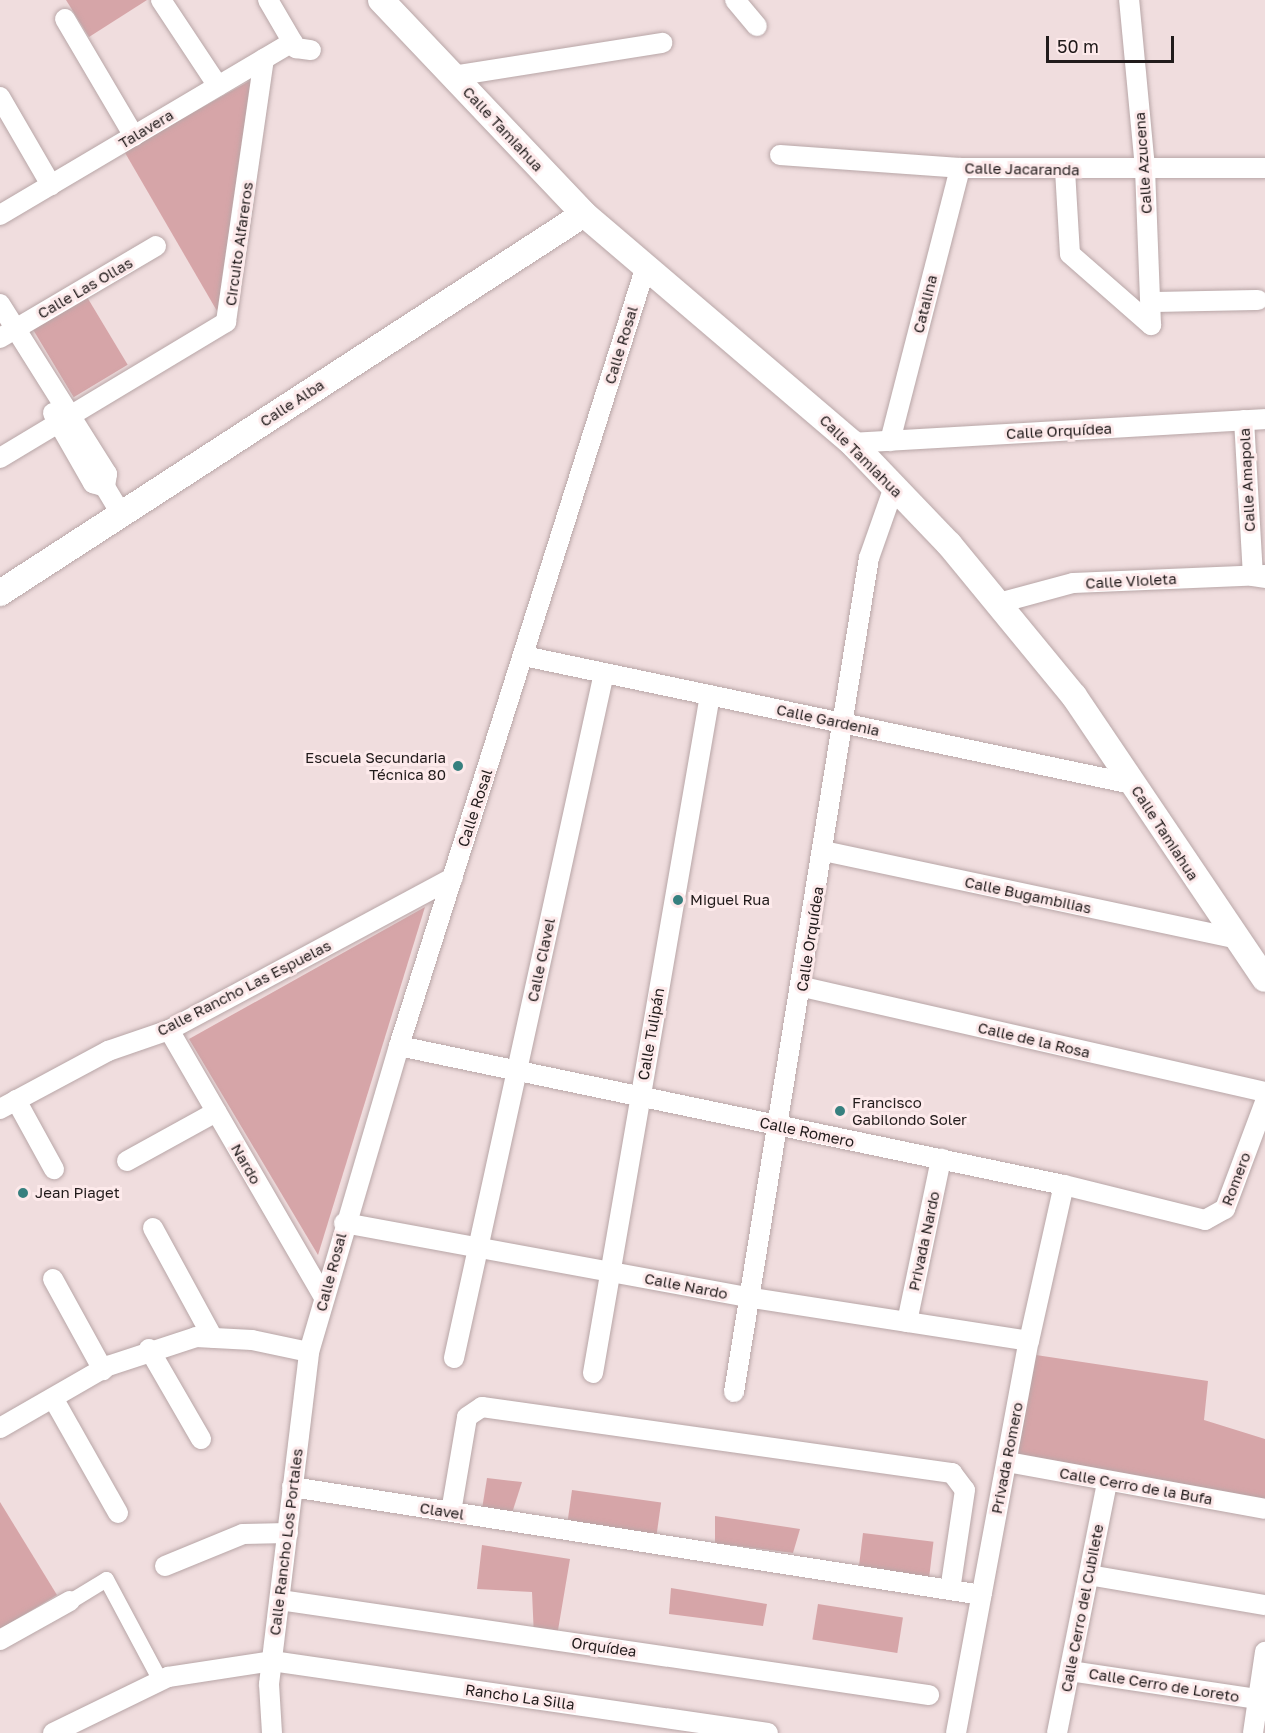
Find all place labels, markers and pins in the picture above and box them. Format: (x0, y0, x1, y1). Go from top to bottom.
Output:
place label: Escuela Secundaria Técnica 80 (305, 748, 446, 783)
marker: Escuela Secundaria Técnica 80 (451, 759, 465, 773)
place label: Miguel Rua (690, 891, 770, 909)
marker: Miguel Rua (671, 893, 685, 907)
place label: Francisco Gabilondo Soler (852, 1093, 967, 1128)
marker: Francisco Gabilondo Soler (833, 1104, 847, 1118)
place label: Jean Piaget (35, 1184, 120, 1202)
marker: Jean Piaget (16, 1186, 30, 1200)

